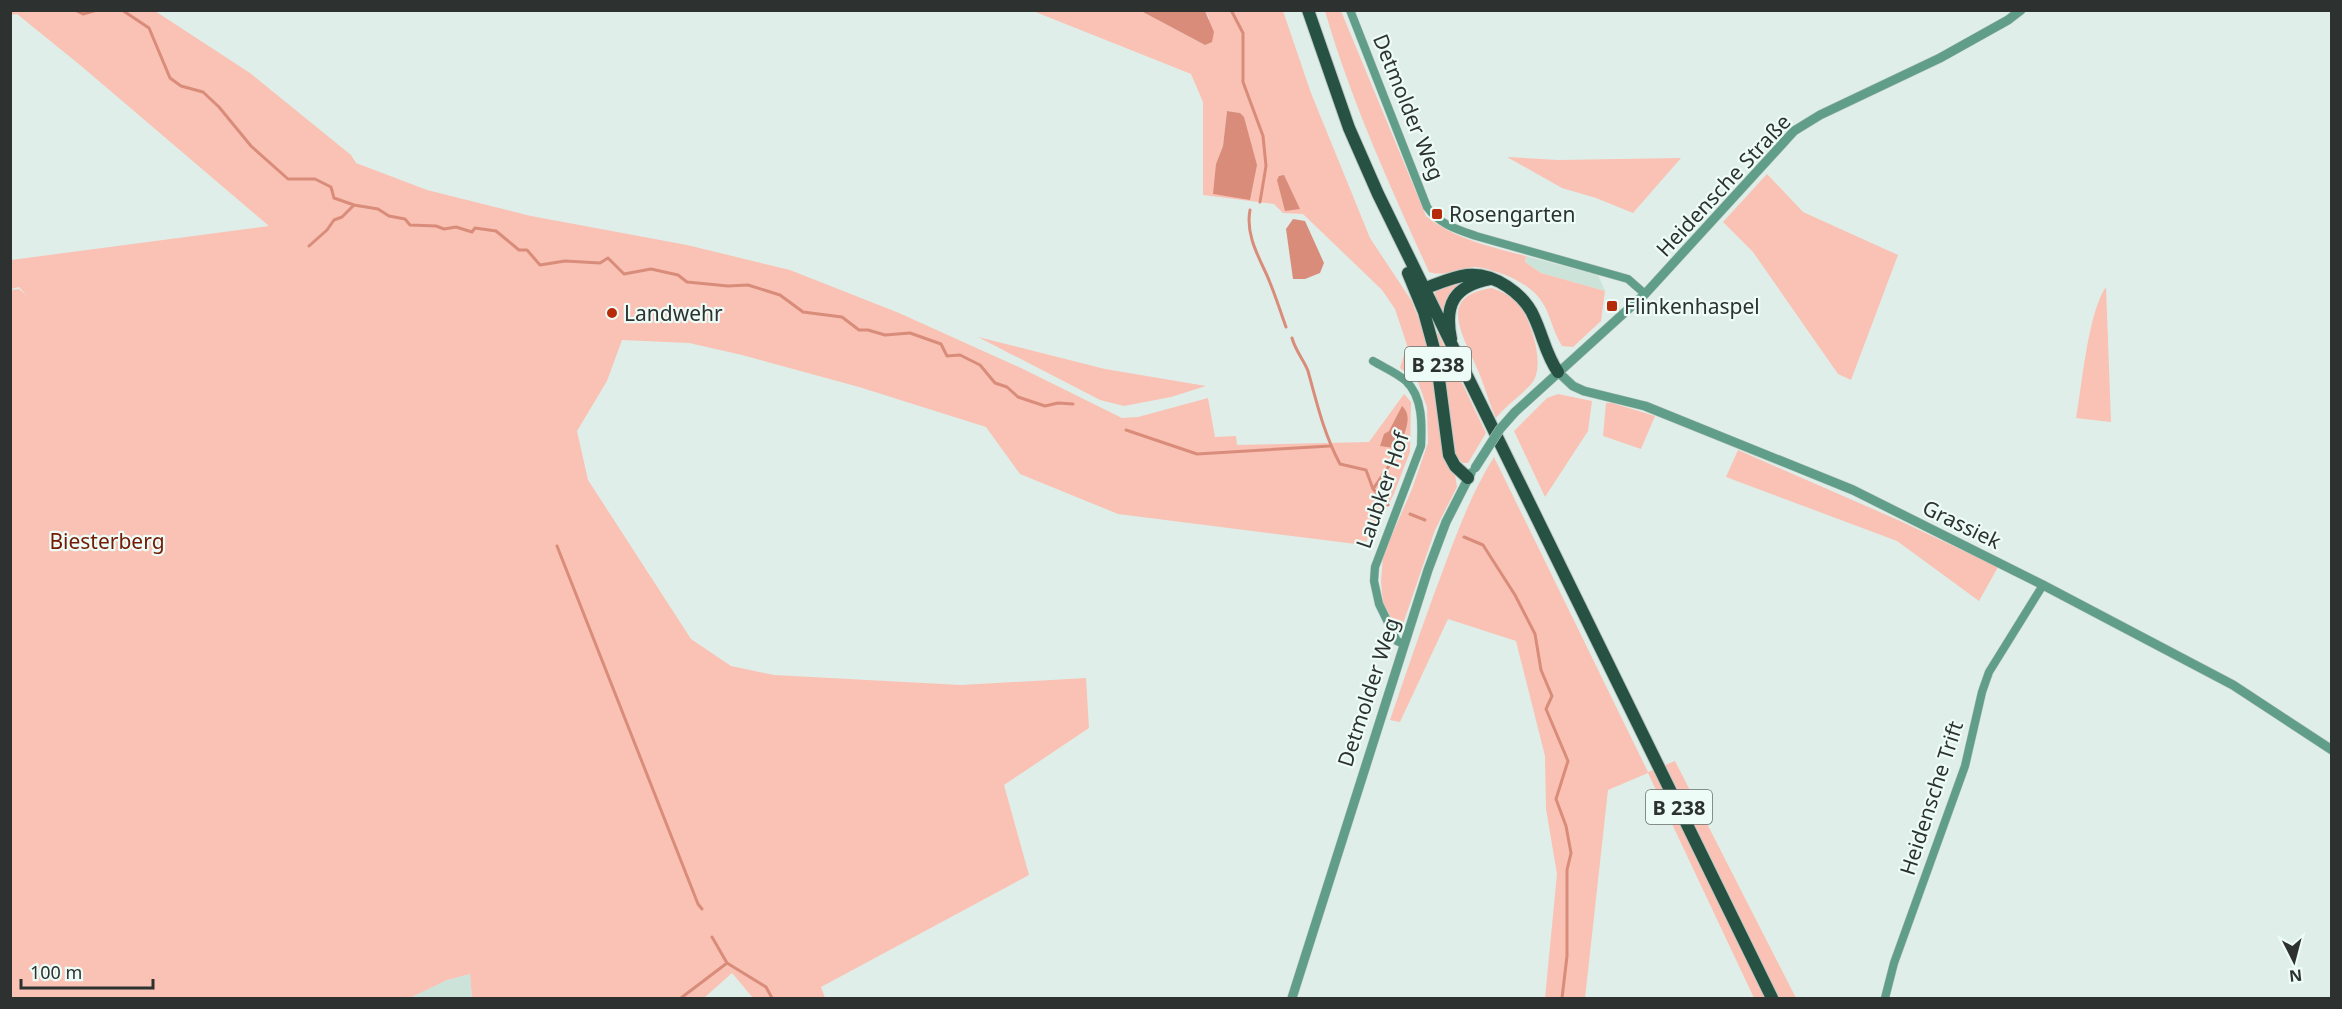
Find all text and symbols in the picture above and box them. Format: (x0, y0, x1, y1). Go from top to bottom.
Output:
street label: Detmolder Weg (1367, 30, 1451, 184)
street label: Heidensche Straße (1650, 108, 1796, 262)
place label: Rosengarten (1449, 200, 1575, 228)
marker: Rosengarten (1430, 207, 1444, 221)
place label: Flinkenhaspel (1624, 292, 1760, 320)
place label: Landwehr (624, 299, 723, 327)
marker: Flinkenhaspel (1605, 299, 1619, 313)
marker: Landwehr (605, 306, 619, 320)
road number: B 238 (1405, 347, 1471, 381)
street label: Laubker Hof (1349, 426, 1416, 552)
street label: Grassiek (1918, 493, 2007, 555)
park label: Biesterberg (49, 527, 165, 555)
street label: Detmolder Weg (1331, 614, 1405, 770)
street label: Heidensche Trift (1893, 717, 1969, 879)
road number: B 238 (1646, 790, 1712, 824)
north arrow (2264, 931, 2324, 991)
scale bar (21, 952, 153, 990)
text: 100 m (30, 960, 82, 984)
text: N (2288, 964, 2303, 988)

